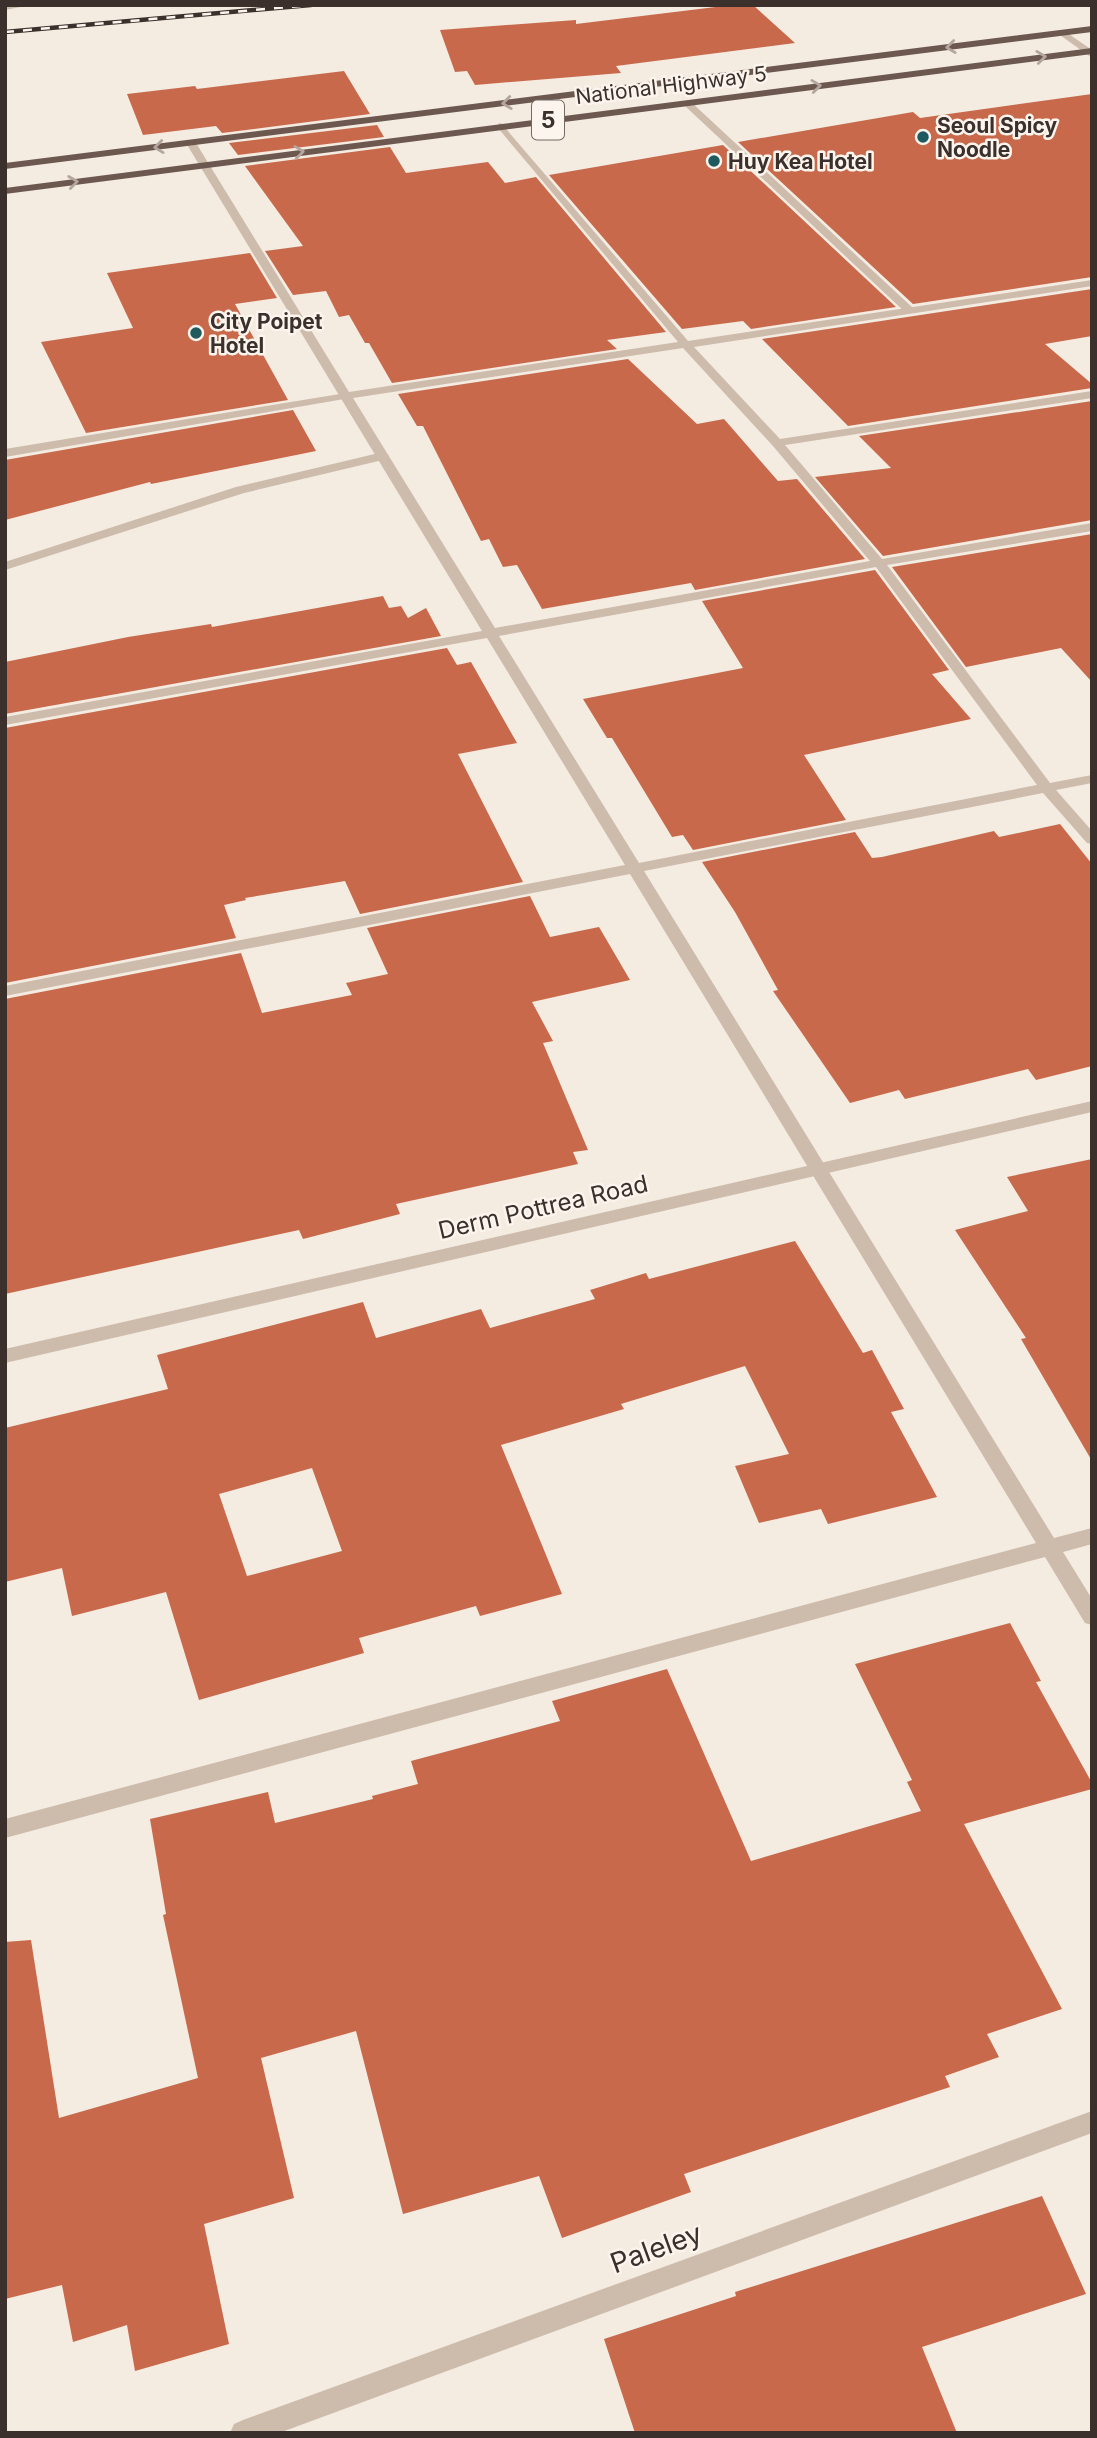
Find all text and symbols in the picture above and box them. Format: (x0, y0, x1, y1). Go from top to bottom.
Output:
one-way arrow (945, 39, 957, 54)
one-way arrow (1036, 50, 1047, 65)
street label: National Highway 5 (574, 61, 768, 109)
one-way arrow (810, 79, 822, 94)
one-way arrow (501, 96, 513, 111)
road number: 5 (532, 100, 564, 140)
place label: Seoul Spicy Noodle (937, 113, 1058, 162)
marker: Seoul Spicy Noodle (915, 129, 931, 145)
one-way arrow (154, 139, 165, 154)
one-way arrow (293, 145, 304, 160)
place label: Huy Kea Hotel (728, 149, 873, 174)
marker: Huy Kea Hotel (706, 153, 722, 169)
one-way arrow (67, 175, 79, 190)
place label: City Poipet Hotel (210, 309, 323, 358)
marker: City Poipet Hotel (188, 325, 204, 341)
street label: Derm Pottrea Road (435, 1169, 651, 1245)
street label: Paleley (606, 2216, 706, 2280)

